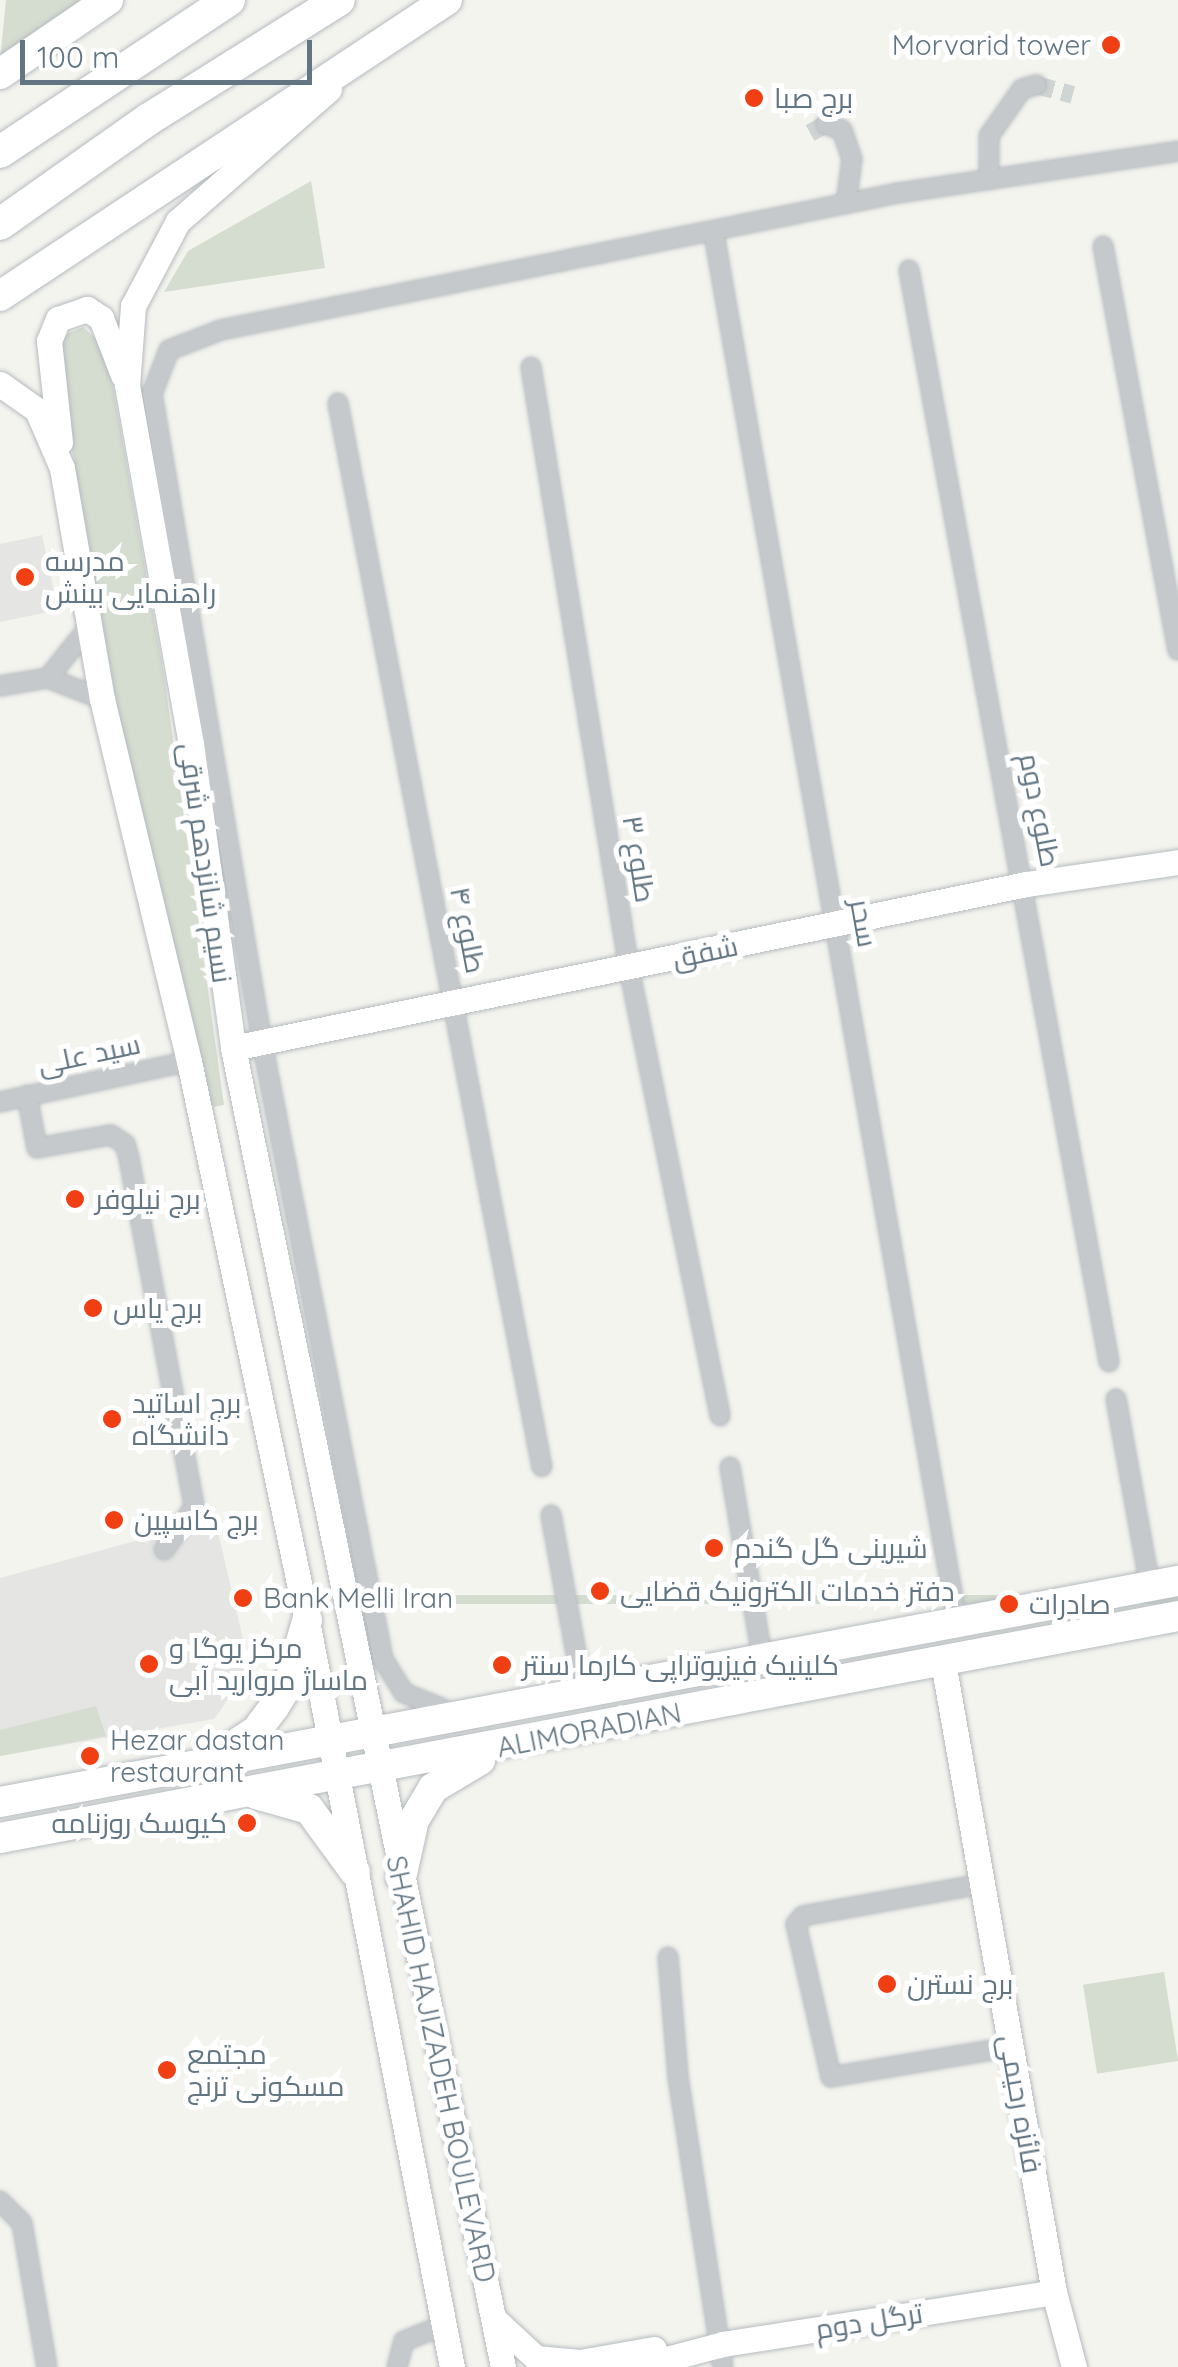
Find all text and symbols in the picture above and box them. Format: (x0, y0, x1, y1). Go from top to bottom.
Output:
scale bar (25, 20, 318, 82)
place label: Morvarid tower (892, 28, 1091, 62)
marker: Morvarid tower (1100, 34, 1122, 56)
text: 100 m (37, 38, 119, 76)
place label: برج صبا (774, 81, 853, 115)
marker: برج صبا (743, 87, 765, 109)
place label: مدرسه راهنمایی بینش (45, 544, 216, 610)
marker: مدرسه راهنمایی بینش (14, 566, 36, 588)
street label: نسیم شانزدهم شرقی (172, 741, 240, 985)
street label: طلوع دوم (1013, 750, 1067, 870)
street label: طلوع ۳ (616, 813, 662, 905)
street label: طلوع ۴ (443, 884, 493, 976)
street label: سحر (843, 896, 885, 950)
street label: شفق (669, 929, 741, 975)
street label: سید علی (35, 1027, 143, 1081)
place label: برج نیلوفر (95, 1182, 201, 1216)
marker: برج نیلوفر (64, 1188, 86, 1210)
place label: برج یاس (113, 1291, 202, 1325)
marker: برج یاس (82, 1297, 104, 1319)
place label: برج اساتید دانشگاه (132, 1386, 241, 1452)
marker: برج اساتید دانشگاه (101, 1408, 123, 1430)
place label: برج کاسپین (134, 1503, 259, 1537)
marker: برج کاسپین (103, 1509, 125, 1531)
place label: شیرینی گل گندم (734, 1531, 928, 1565)
marker: شیرینی گل گندم (703, 1537, 725, 1559)
place label: دفتر خدمات الکترونیک قضایی (620, 1574, 954, 1608)
marker: دفتر خدمات الکترونیک قضایی (589, 1580, 611, 1602)
place label: Bank Melli Iran (263, 1581, 453, 1615)
marker: Bank Melli Iran (232, 1587, 254, 1609)
place label: صادرات (1029, 1587, 1111, 1621)
marker: صادرات (998, 1593, 1020, 1615)
place label: مرکز یوگا و ماساژ مروارید آبی (169, 1631, 368, 1697)
place label: کلینیک فیزیوتراپی کارما سنتر (522, 1648, 839, 1682)
marker: مرکز یوگا و ماساژ مروارید آبی (138, 1653, 160, 1675)
marker: کلینیک فیزیوتراپی کارما سنتر (491, 1654, 513, 1676)
street label: ALIMORADIAN (494, 1696, 684, 1764)
place label: Hezar dastan restaurant (110, 1723, 284, 1789)
marker: Hezar dastan restaurant (79, 1745, 101, 1767)
place label: کیوسک روزنامه (52, 1806, 227, 1840)
marker: کیوسک روزنامه (236, 1812, 258, 1834)
street label: SHAHID HAJIZADEH BOULEVARD (379, 1853, 503, 2285)
place label: برج نسترن (907, 1967, 1014, 2001)
marker: برج نسترن (876, 1973, 898, 1995)
street label: فائزه رحیمی (992, 2032, 1050, 2176)
place label: مجتمع مسکونی ترنج (187, 2037, 344, 2103)
marker: مجتمع مسکونی ترنج (156, 2059, 178, 2081)
street label: ترگل دوم (813, 2296, 925, 2346)

